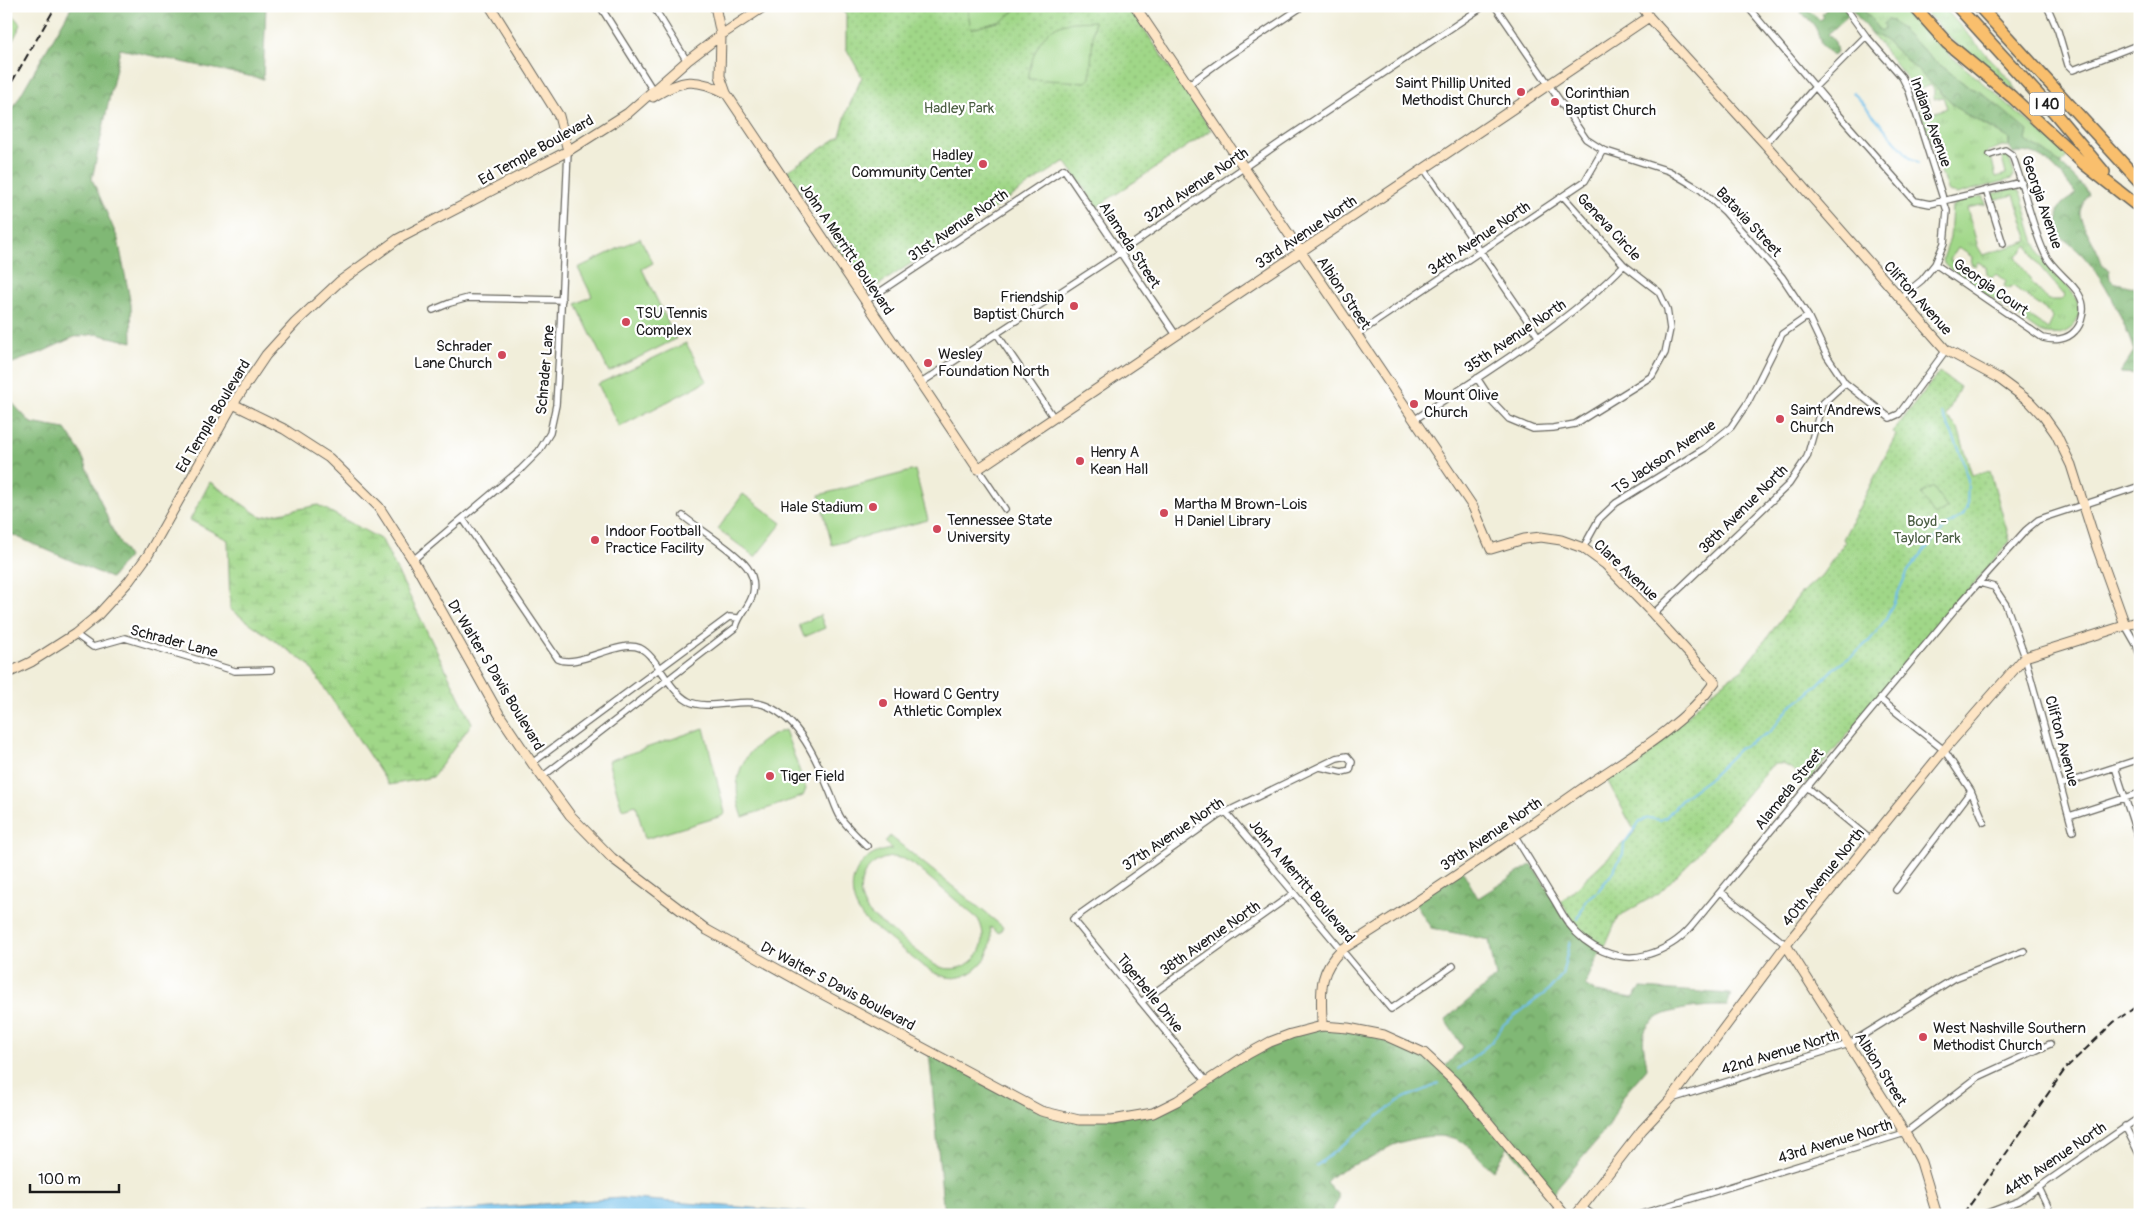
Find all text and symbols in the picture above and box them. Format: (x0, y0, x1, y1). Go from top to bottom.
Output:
place label: Saint Phillip United Methodist Church (1395, 74, 1511, 110)
street label: Indiana Avenue (1906, 75, 1956, 170)
place label: Corinthian Baptist Church (1565, 84, 1656, 120)
marker: Saint Phillip United Methodist Church (1515, 86, 1527, 98)
road number: I 40 (2030, 92, 2064, 116)
marker: Corinthian Baptist Church (1549, 96, 1561, 108)
park label: Hadley Park (924, 99, 995, 118)
street label: Ed Temple Boulevard (475, 111, 597, 190)
street label: 32nd Avenue North (1140, 143, 1252, 227)
place label: Hadley Community Center (852, 146, 974, 182)
street label: Georgia Avenue (2017, 153, 2067, 252)
marker: Hadley Community Center (977, 158, 989, 170)
street label: John A Merritt Boulevard (795, 180, 898, 319)
street label: Batavia Street (1712, 184, 1786, 262)
street label: 31st Avenue North (905, 185, 1012, 266)
street label: Geneva Circle (1572, 189, 1645, 266)
street label: 33rd Avenue North (1252, 191, 1361, 273)
street label: 34th Avenue North (1424, 197, 1534, 280)
street label: Alameda Street (1095, 198, 1165, 293)
street label: Albion Street (1312, 253, 1375, 334)
street label: Georgia Court (1949, 255, 2033, 321)
street label: Clifton Avenue (1879, 257, 1956, 340)
place label: Friendship Baptist Church (973, 288, 1064, 324)
street label: 35th Avenue North (1461, 295, 1570, 378)
marker: Friendship Baptist Church (1068, 300, 1080, 312)
place label: TSU Tennis Complex (636, 304, 707, 340)
marker: TSU Tennis Complex (620, 316, 632, 328)
street label: Schrader Lane (532, 324, 559, 416)
place label: Schrader Lane Church (414, 337, 493, 373)
place label: Wesley Foundation North (938, 345, 1049, 381)
marker: Schrader Lane Church (496, 349, 508, 361)
street label: Ed Temple Boulevard (172, 356, 255, 476)
marker: Wesley Foundation North (922, 357, 934, 369)
place label: Mount Olive Church (1424, 386, 1499, 422)
marker: Mount Olive Church (1408, 398, 1420, 410)
place label: Saint Andrews Church (1790, 401, 1881, 437)
marker: Saint Andrews Church (1774, 413, 1786, 425)
street label: TS Jackson Avenue (1609, 415, 1720, 499)
place label: Henry A Kean Hall (1090, 443, 1148, 479)
marker: Henry A Kean Hall (1074, 455, 1086, 467)
street label: 38th Avenue North (1695, 461, 1792, 558)
place label: Martha M Brown-Lois H Daniel Library (1174, 495, 1307, 531)
place label: Hale Stadium (780, 498, 863, 517)
marker: Hale Stadium (867, 501, 879, 513)
marker: Martha M Brown-Lois H Daniel Library (1158, 507, 1170, 519)
place label: Tennessee State University (947, 511, 1053, 547)
park label: Boyd - Taylor Park (1893, 512, 1961, 548)
place label: Indoor Football Practice Facility (605, 522, 705, 558)
marker: Tennessee State University (931, 523, 943, 535)
marker: Indoor Football Practice Facility (589, 534, 601, 546)
street label: Clare Avenue (1589, 536, 1662, 606)
street label: Dr Walter S Davis Boulevard (443, 596, 548, 754)
street label: Schrader Lane (128, 621, 220, 662)
place label: Howard C Gentry Athletic Complex (893, 685, 1002, 721)
street label: Clifton Avenue (2040, 694, 2083, 789)
marker: Howard C Gentry Athletic Complex (877, 697, 889, 709)
street label: Alameda Street (1751, 744, 1829, 834)
place label: Tiger Field (780, 767, 845, 786)
marker: Tiger Field (764, 770, 776, 782)
street label: 37th Avenue North (1119, 793, 1228, 875)
street label: 39th Avenue North (1437, 793, 1546, 875)
street label: John A Merritt Boulevard (1244, 816, 1359, 947)
street label: 40th Avenue North (1778, 824, 1869, 930)
street label: 38th Avenue North (1156, 897, 1264, 980)
street label: Dr Walter S Davis Boulevard (757, 938, 918, 1035)
street label: Tigerbelle Drive (1112, 950, 1188, 1037)
place label: West Nashville Southern Methodist Church (1933, 1019, 2086, 1055)
street label: 42nd Avenue North (1719, 1026, 1841, 1079)
street label: Albion Street (1850, 1029, 1911, 1111)
marker: West Nashville Southern Methodist Church (1917, 1031, 1929, 1043)
street label: 43rd Avenue North (1776, 1115, 1895, 1168)
street label: 44th Avenue North (2000, 1118, 2110, 1201)
scale bar (30, 1161, 119, 1193)
text: 100 m (38, 1170, 81, 1189)

